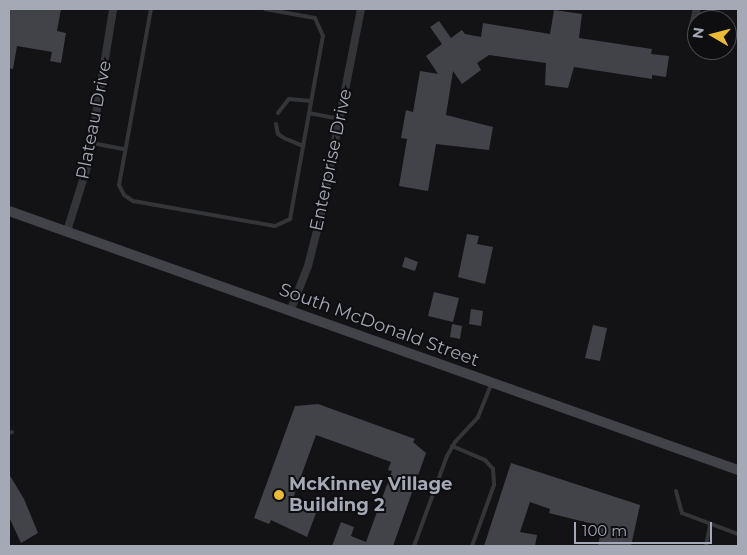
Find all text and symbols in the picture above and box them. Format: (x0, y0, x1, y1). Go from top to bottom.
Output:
north arrow (687, 10, 737, 60)
text: N (688, 26, 708, 40)
street label: Plateau Drive (72, 59, 116, 181)
street label: Enterprise Drive (305, 87, 357, 233)
street label: South McDonald Street (276, 279, 482, 371)
place label: McKinney Village Building 2 (289, 474, 452, 516)
marker: McKinney Village Building 2 (273, 489, 285, 501)
scale bar (577, 512, 714, 544)
text: 100 m (582, 521, 627, 540)

